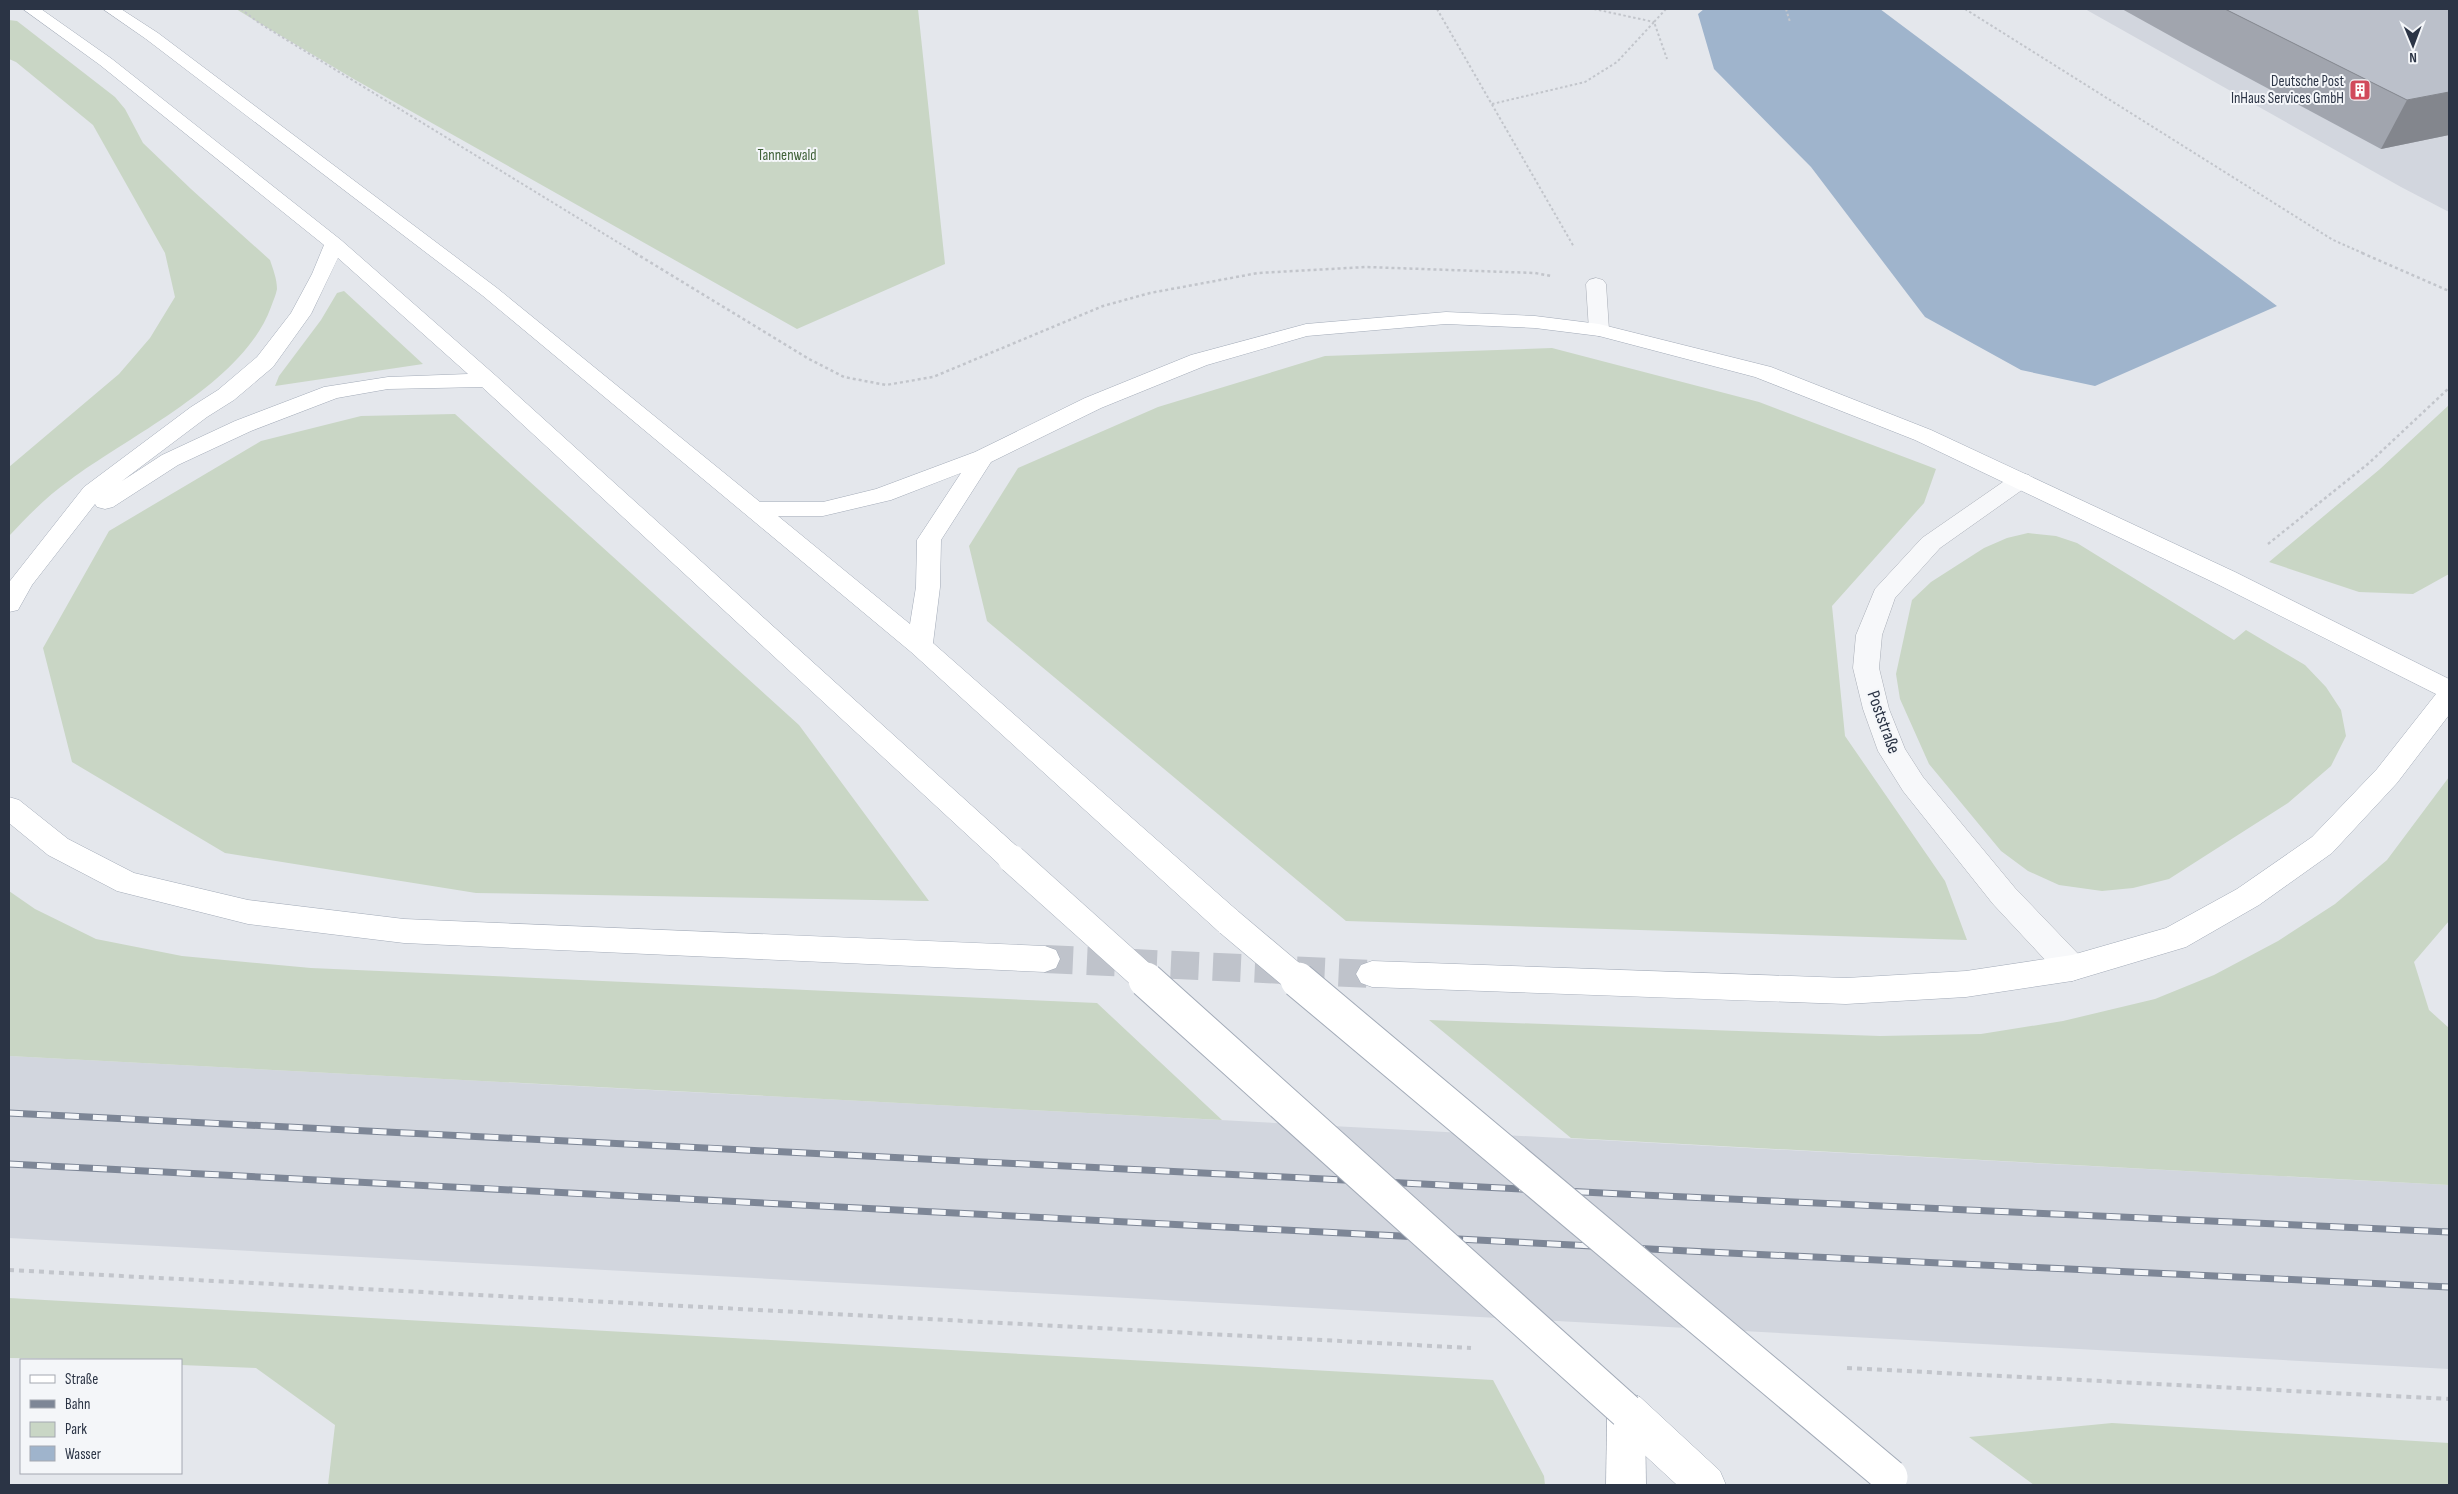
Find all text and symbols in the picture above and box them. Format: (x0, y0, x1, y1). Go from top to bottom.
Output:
north arrow (2388, 20, 2438, 70)
text: N (2409, 49, 2417, 66)
place label: Deutsche Post InHaus Services GmbH (2231, 72, 2344, 108)
building icon: Deutsche Post InHaus Services GmbH (2348, 78, 2372, 102)
park label: Tannenwald (757, 146, 817, 165)
street label: Poststraße (1862, 688, 1905, 757)
legend (20, 1359, 182, 1474)
text: Straße (65, 1370, 98, 1389)
text: Bahn (65, 1395, 90, 1414)
text: Park (65, 1420, 87, 1439)
text: Wasser (65, 1445, 102, 1464)

